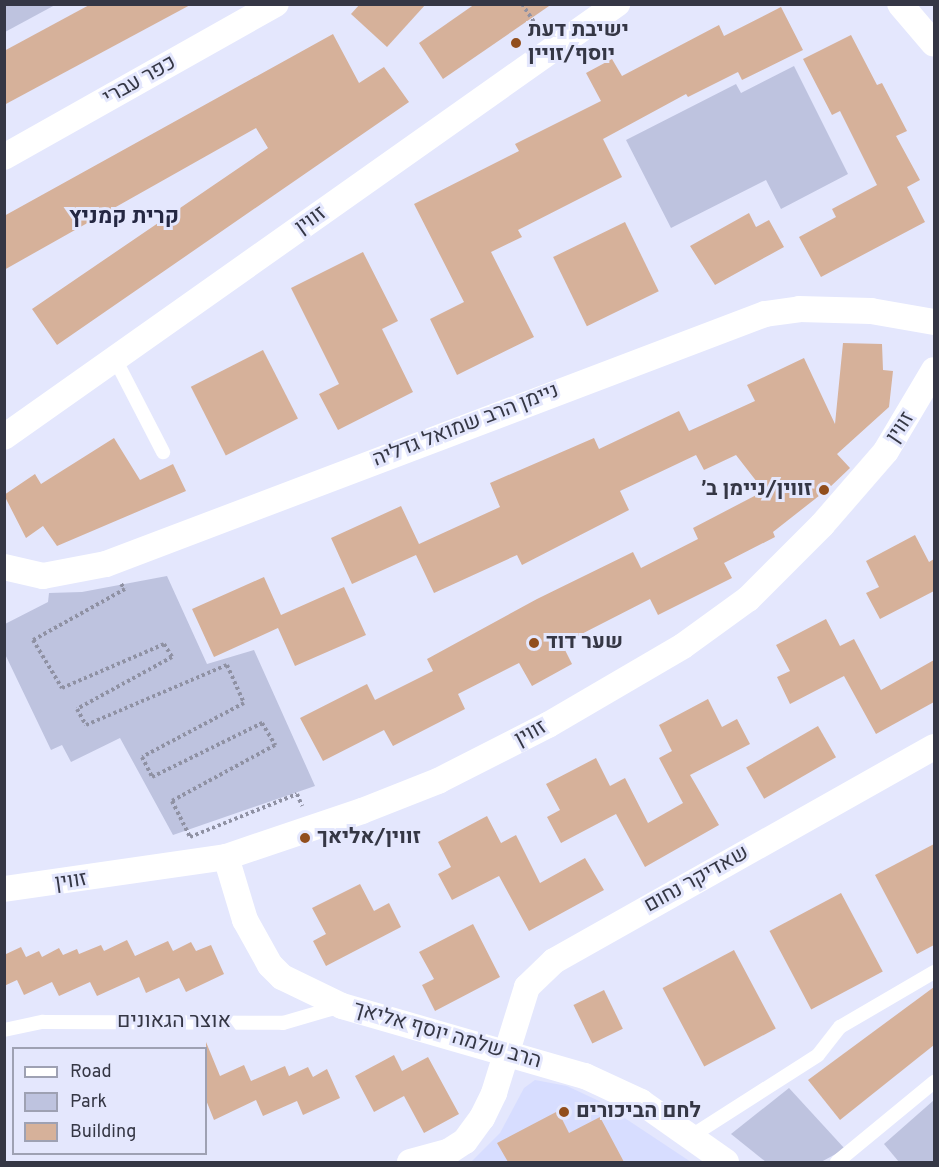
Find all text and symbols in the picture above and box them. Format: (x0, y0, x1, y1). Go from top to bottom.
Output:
place label: ישיבת דעת יוסף/זויין (528, 18, 629, 68)
marker: ישיבת דעת יוסף/זויין (509, 36, 523, 50)
street label: כפר עברי (99, 51, 181, 111)
street label: זווין (291, 201, 331, 241)
district label: קרית קמניץ (69, 205, 179, 231)
street label: ניימן הרב שמואל גדליה (369, 379, 563, 473)
street label: זווין (882, 408, 920, 448)
place label: זווין/ניימן ב׳ (701, 477, 812, 503)
marker: זווין/ניימן ב׳ (817, 483, 831, 497)
place label: שער דוד (546, 630, 623, 656)
marker: שער דוד (527, 636, 541, 650)
street label: זווין (511, 715, 551, 753)
place label: זווין/אליאך (317, 825, 421, 851)
marker: זווין/אליאך (298, 831, 312, 845)
street label: שאדיקר נחום (640, 841, 754, 919)
street label: זווין (53, 867, 89, 897)
street label: הרב שלמה יוסף אליאך (350, 997, 544, 1075)
street label: אוצר הגאונים (117, 1009, 231, 1035)
legend (12, 1047, 207, 1155)
text: Road (70, 1061, 112, 1084)
text: Park (70, 1091, 107, 1114)
place label: לחם הביכורים (576, 1099, 701, 1125)
marker: לחם הביכורים (557, 1105, 571, 1119)
text: Building (70, 1121, 136, 1144)

